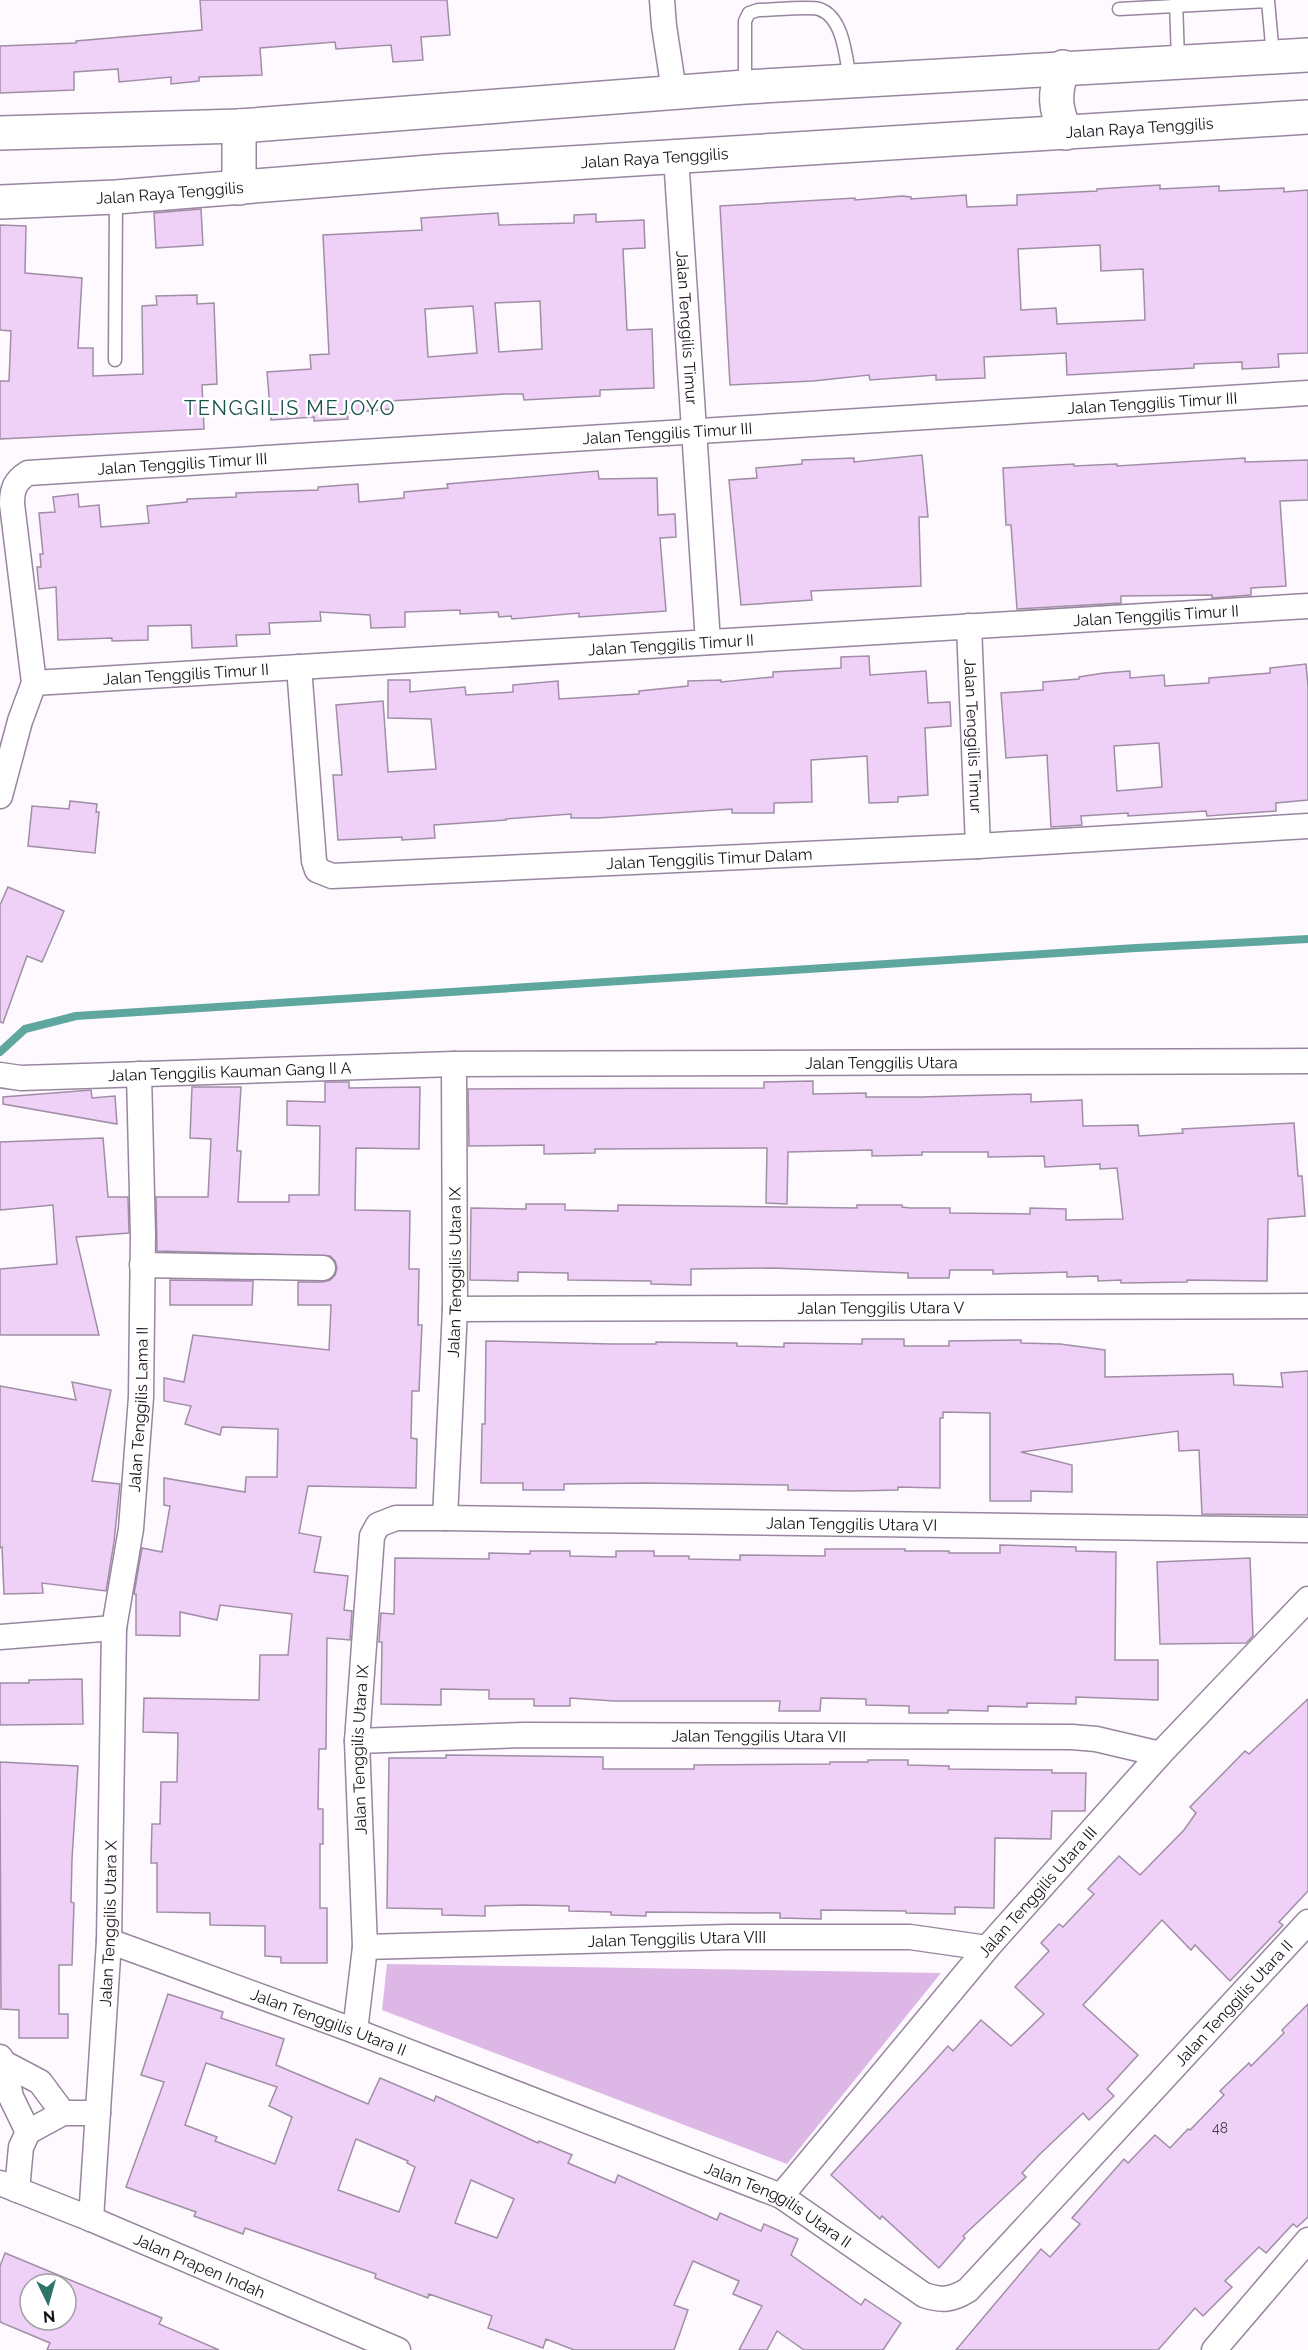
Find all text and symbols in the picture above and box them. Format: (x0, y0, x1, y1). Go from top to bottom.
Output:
street label: Jalan Raya Tenggilis (1065, 114, 1214, 142)
street label: Jalan Raya Tenggilis (580, 144, 729, 172)
street label: Jalan Raya Tenggilis (96, 178, 245, 208)
street label: Jalan Tenggilis Timur (672, 250, 701, 406)
street label: Jalan Tenggilis Timur III (1067, 388, 1238, 418)
district label: TENGGILIS MEJOYO (184, 396, 396, 420)
street label: Jalan Tenggilis Timur III (582, 419, 753, 448)
street label: Jalan Tenggilis Timur III (97, 449, 268, 479)
street label: Jalan Tenggilis Timur II (1072, 601, 1240, 630)
street label: Jalan Tenggilis Timur II (587, 631, 754, 660)
street label: Jalan Tenggilis Timur (960, 658, 986, 814)
street label: Jalan Tenggilis Timur II (102, 660, 269, 689)
street label: Jalan Tenggilis Timur Dalam (606, 845, 813, 873)
street label: Jalan Tenggilis Utara (805, 1053, 958, 1073)
street label: Jalan Tenggilis Kauman Gang II A (108, 1058, 352, 1085)
street label: Jalan Tenggilis Utara IX (444, 1186, 465, 1358)
street label: Jalan Tenggilis Utara V (798, 1298, 965, 1318)
street label: Jalan Tenggilis Lama II (125, 1327, 152, 1493)
street label: Jalan Tenggilis Utara VI (766, 1513, 937, 1535)
street label: Jalan Tenggilis Utara IX (348, 1663, 373, 1835)
street label: Jalan Tenggilis Utara VII (671, 1727, 846, 1746)
street label: Jalan Tenggilis Utara III (975, 1823, 1101, 1961)
street label: Jalan Tenggilis Utara X (96, 1839, 121, 2007)
street label: Jalan Tenggilis Utara VIII (587, 1928, 766, 1951)
street label: Jalan Tenggilis Utara II (1171, 1936, 1297, 2070)
street label: Jalan Tenggilis Utara II (248, 1985, 409, 2060)
house number: 48 (1212, 2120, 1228, 2136)
street label: Jalan Tenggilis Utara II (702, 2158, 855, 2252)
street label: Jalan Prapen Indah (131, 2229, 268, 2302)
north arrow (18, 2272, 78, 2332)
text: N (42, 2306, 56, 2326)

